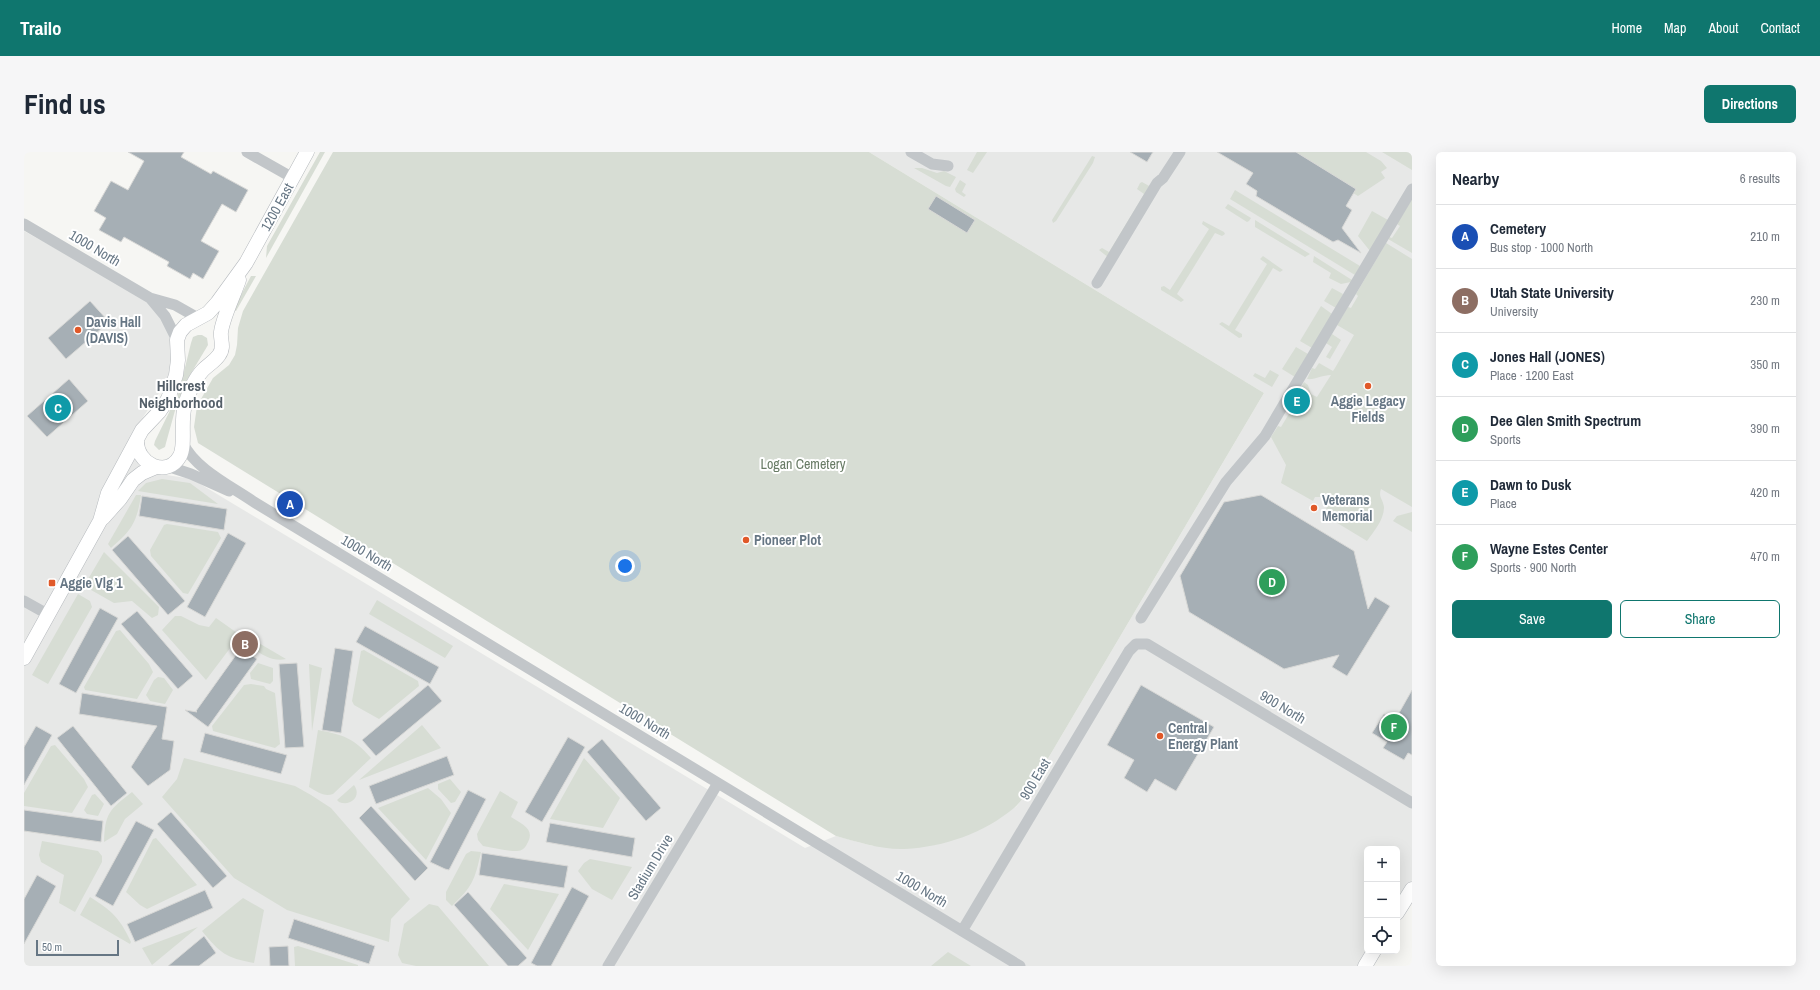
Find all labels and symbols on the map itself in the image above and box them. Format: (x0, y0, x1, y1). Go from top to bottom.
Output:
street label: 1200 East (257, 180, 297, 234)
street label: 1000 North (66, 226, 124, 270)
place label: Davis Hall (DAVIS) (86, 313, 141, 347)
marker: Davis Hall (DAVIS) (73, 325, 83, 335)
district label: Hillcrest Neighborhood (139, 375, 223, 413)
marker: Aggie Legacy Fields (1363, 381, 1373, 391)
pin: E (1284, 386, 1310, 416)
place label: Aggie Legacy Fields (1331, 392, 1406, 426)
pin: C (45, 393, 71, 423)
park label: Logan Cemetery (761, 455, 846, 473)
pin: A (277, 489, 303, 519)
place label: Veterans Memorial (1322, 491, 1372, 525)
marker: Veterans Memorial (1309, 503, 1319, 513)
street label: 1000 North (338, 531, 396, 575)
place label: Pioneer Plot (754, 531, 821, 549)
marker: Pioneer Plot (741, 535, 751, 545)
your location (615, 556, 635, 576)
pin: D (1259, 567, 1285, 597)
place label: Aggie Vlg 1 (60, 574, 123, 592)
marker: Aggie Vlg 1 (47, 578, 57, 588)
pin: B (232, 629, 258, 659)
street label: 900 North (1257, 686, 1309, 728)
street label: 1000 North (616, 699, 674, 743)
pin: F (1381, 712, 1407, 742)
place label: Central Energy Plant (1168, 719, 1238, 753)
marker: Central Energy Plant (1155, 731, 1165, 741)
street label: 900 East (1016, 755, 1054, 803)
street label: Stadium Drive (623, 831, 677, 903)
street label: 1000 North (893, 867, 951, 911)
scale bar (36, 938, 119, 957)

